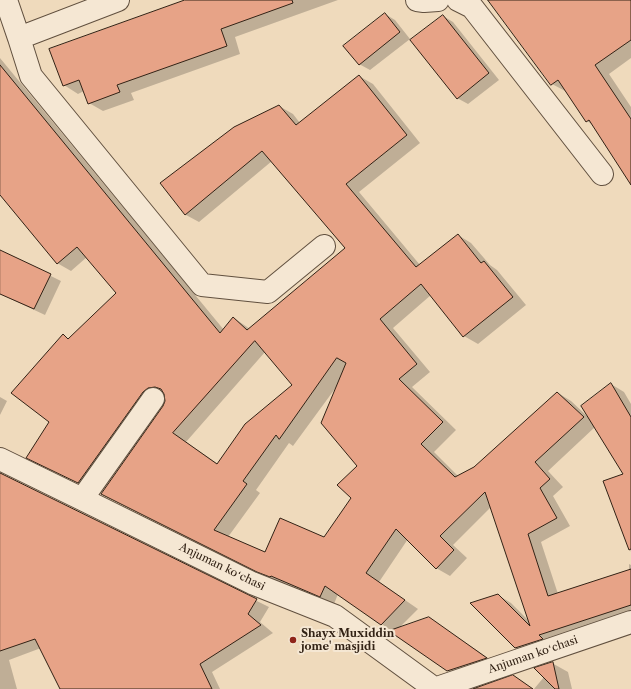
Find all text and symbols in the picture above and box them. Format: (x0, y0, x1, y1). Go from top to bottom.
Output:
street label: Anjuman koʻchasi (177, 541, 267, 593)
place label: Shayx Muxiddin jome' masjidi (301, 627, 394, 653)
street label: Anjuman koʻchasi (487, 633, 579, 677)
marker: Shayx Muxiddin jome' masjidi (288, 635, 298, 645)

